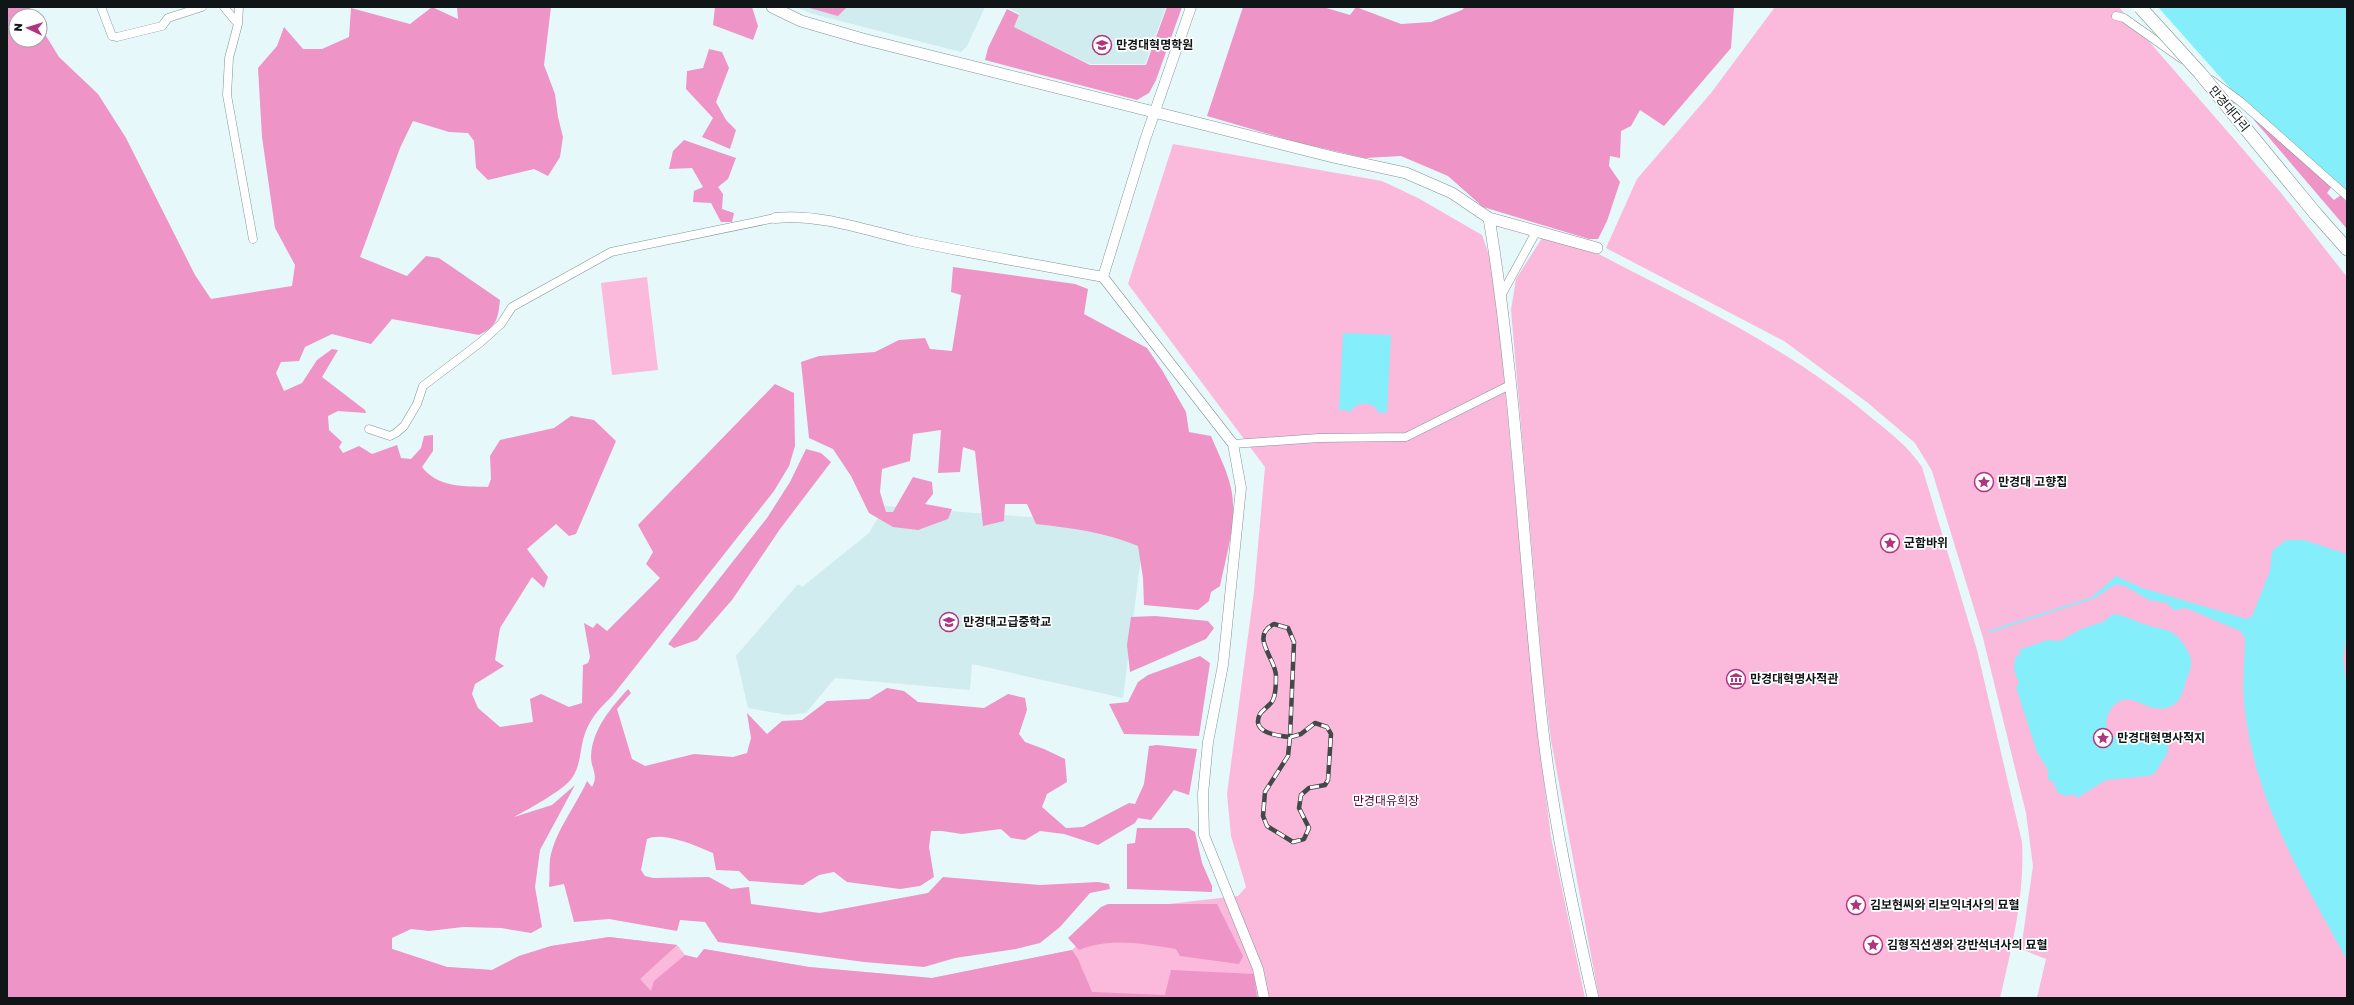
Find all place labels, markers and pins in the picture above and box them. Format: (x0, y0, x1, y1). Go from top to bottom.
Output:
school or university icon: 만경대혁명학원 (1091, 34, 1113, 56)
place label: 만경대혁명학원 (1116, 37, 1193, 52)
place icon: 만경대 고향집 (1973, 471, 1995, 493)
place label: 만경대 고향집 (1998, 474, 2067, 489)
place icon: 군함바위 (1879, 532, 1901, 554)
place label: 군함바위 (1904, 535, 1948, 550)
school or university icon: 만경대고급중학교 (938, 611, 960, 633)
place label: 만경대고급중학교 (963, 614, 1051, 629)
museum icon: 만경대혁명사적관 (1725, 668, 1747, 690)
place label: 만경대혁명사적관 (1750, 671, 1838, 686)
place icon: 만경대혁명사적지 (2092, 727, 2114, 749)
place label: 만경대혁명사적지 (2117, 730, 2205, 745)
place icon: 김보현씨와 리보익녀사의 묘혈 (1845, 894, 1867, 916)
place label: 김보현씨와 리보익녀사의 묘혈 (1870, 897, 2020, 912)
place icon: 김형직선생와 강반석녀사의 묘혈 (1862, 934, 1884, 956)
place label: 김형직선생와 강반석녀사의 묘혈 (1887, 937, 2048, 952)

